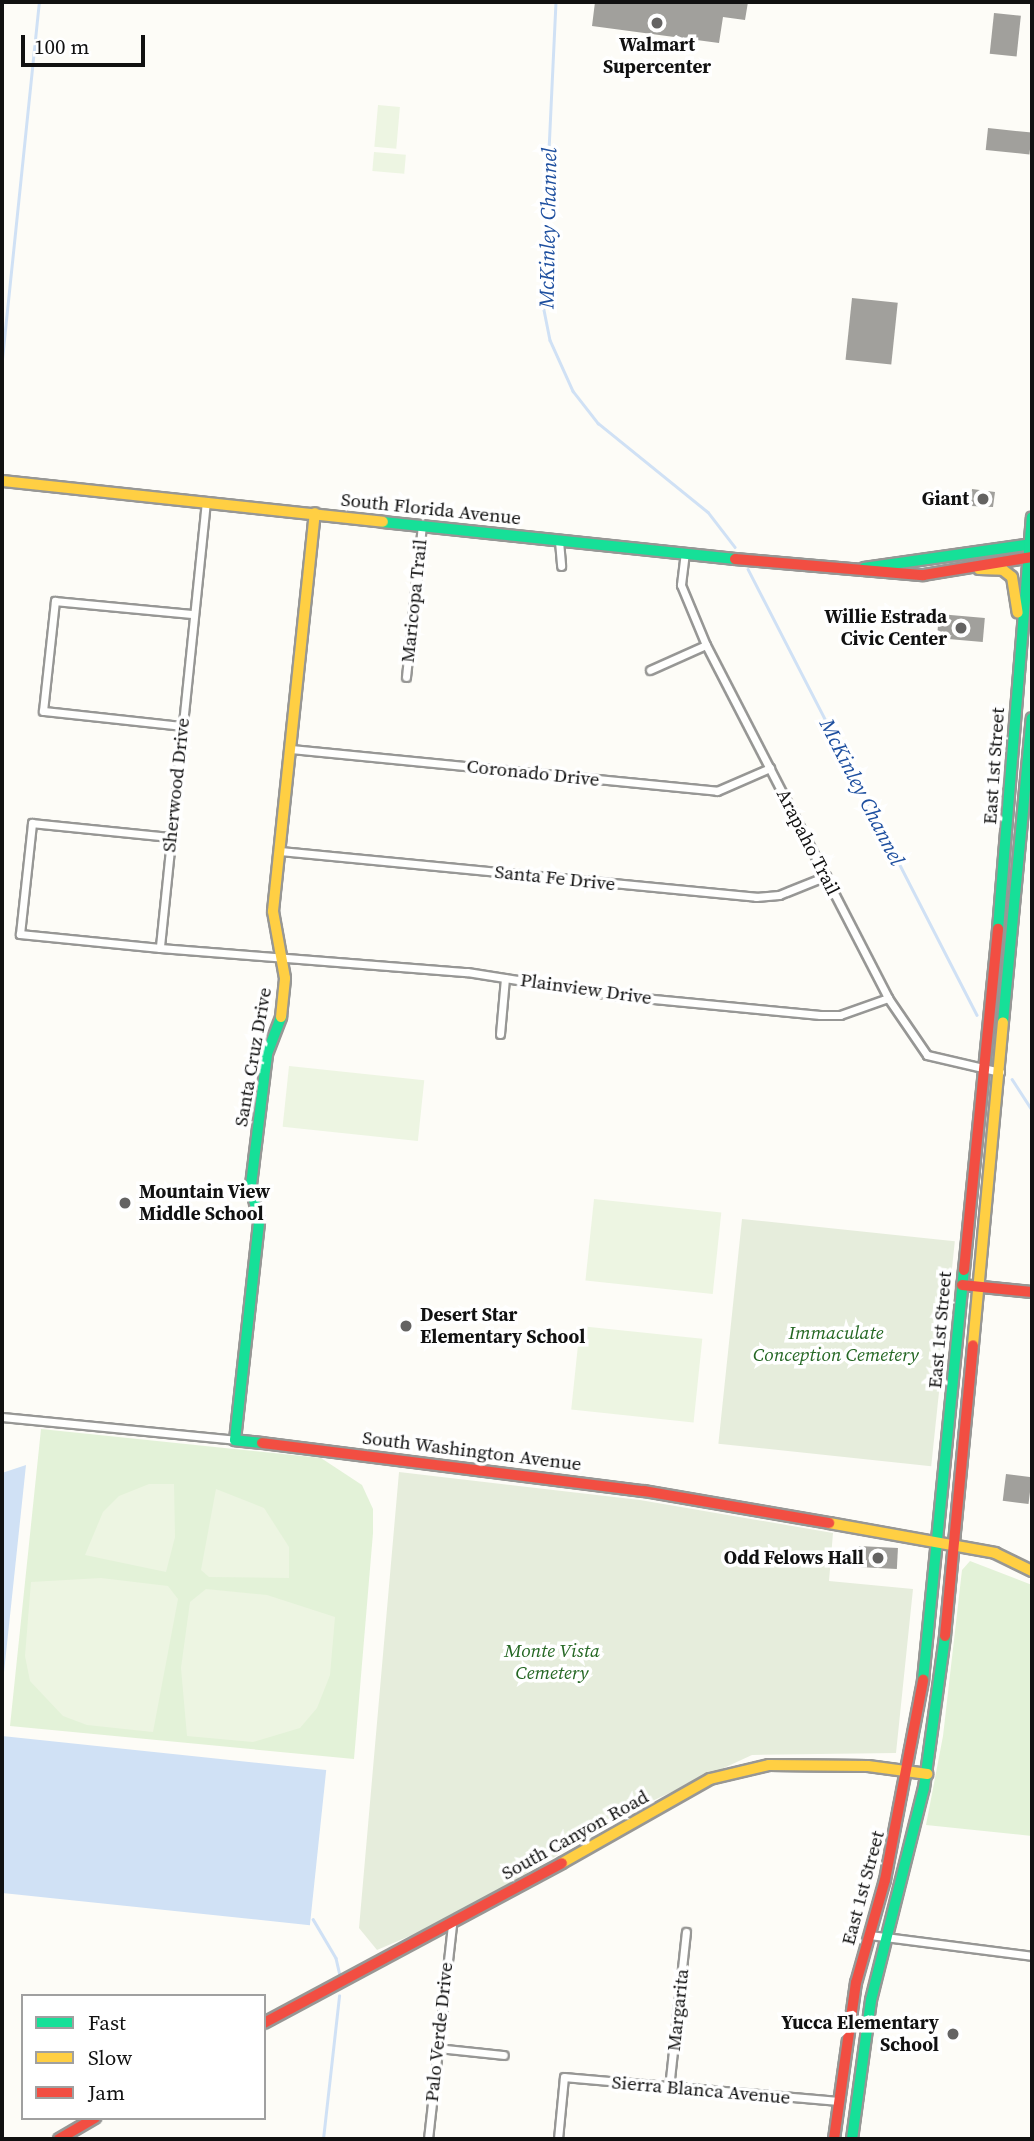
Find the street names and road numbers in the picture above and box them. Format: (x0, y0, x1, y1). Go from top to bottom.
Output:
street label: South Florida Avenue (340, 488, 522, 530)
street label: Maricopa Trail (396, 538, 432, 664)
street label: East 1st Street (979, 707, 1009, 825)
street label: Sherwood Drive (158, 717, 194, 853)
street label: Coronado Drive (466, 755, 600, 791)
street label: Arapaho Trail (771, 785, 845, 899)
street label: Santa Fe Drive (494, 860, 616, 896)
street label: Plainview Drive (519, 968, 653, 1010)
street label: Santa Cruz Drive (230, 986, 276, 1128)
street label: East 1st Street (924, 1271, 956, 1389)
street label: South Washington Avenue (361, 1426, 583, 1476)
street label: South Canyon Road (498, 1785, 652, 1885)
street label: East 1st Street (837, 1828, 889, 1948)
street label: Palo Verde Drive (420, 1961, 458, 2103)
street label: Margarita (662, 1968, 694, 2052)
street label: Sierra Blanca Avenue (611, 2071, 791, 2109)

